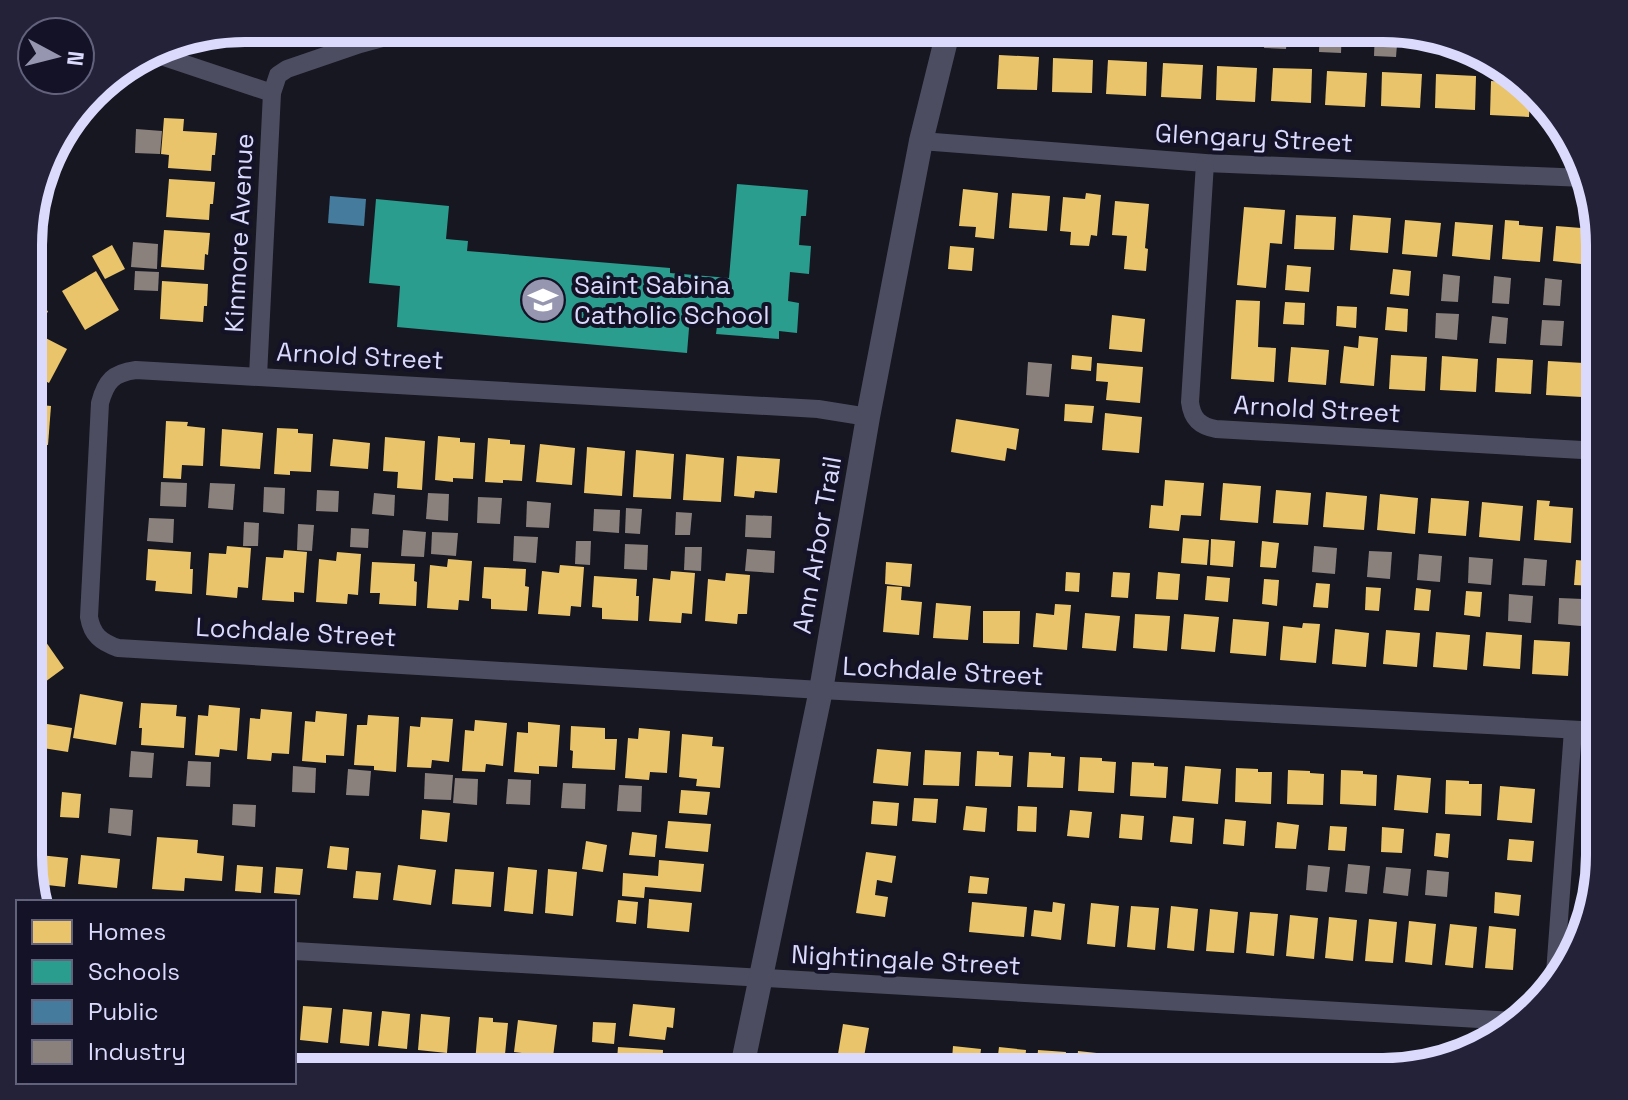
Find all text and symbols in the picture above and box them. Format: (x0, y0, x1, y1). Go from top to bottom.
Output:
north arrow (16, 16, 96, 96)
text: N (61, 49, 91, 67)
street label: Glengary Street (1154, 116, 1354, 160)
street label: Kinmore Avenue (217, 133, 261, 333)
place label: Saint Sabina Catholic School (574, 268, 770, 332)
school or university icon: Saint Sabina Catholic School (519, 276, 567, 324)
street label: Arnold Street (276, 335, 444, 377)
street label: Arnold Street (1233, 388, 1401, 430)
street label: Ann Arbor Trail (785, 454, 849, 636)
street label: Lochdale Street (195, 610, 397, 654)
street label: Lochdale Street (842, 649, 1044, 693)
legend (16, 900, 296, 1084)
text: Homes (88, 916, 166, 947)
street label: Nightingale Street (790, 937, 1022, 983)
text: Schools (88, 956, 180, 987)
text: Public (88, 996, 159, 1027)
text: Industry (88, 1036, 186, 1067)

